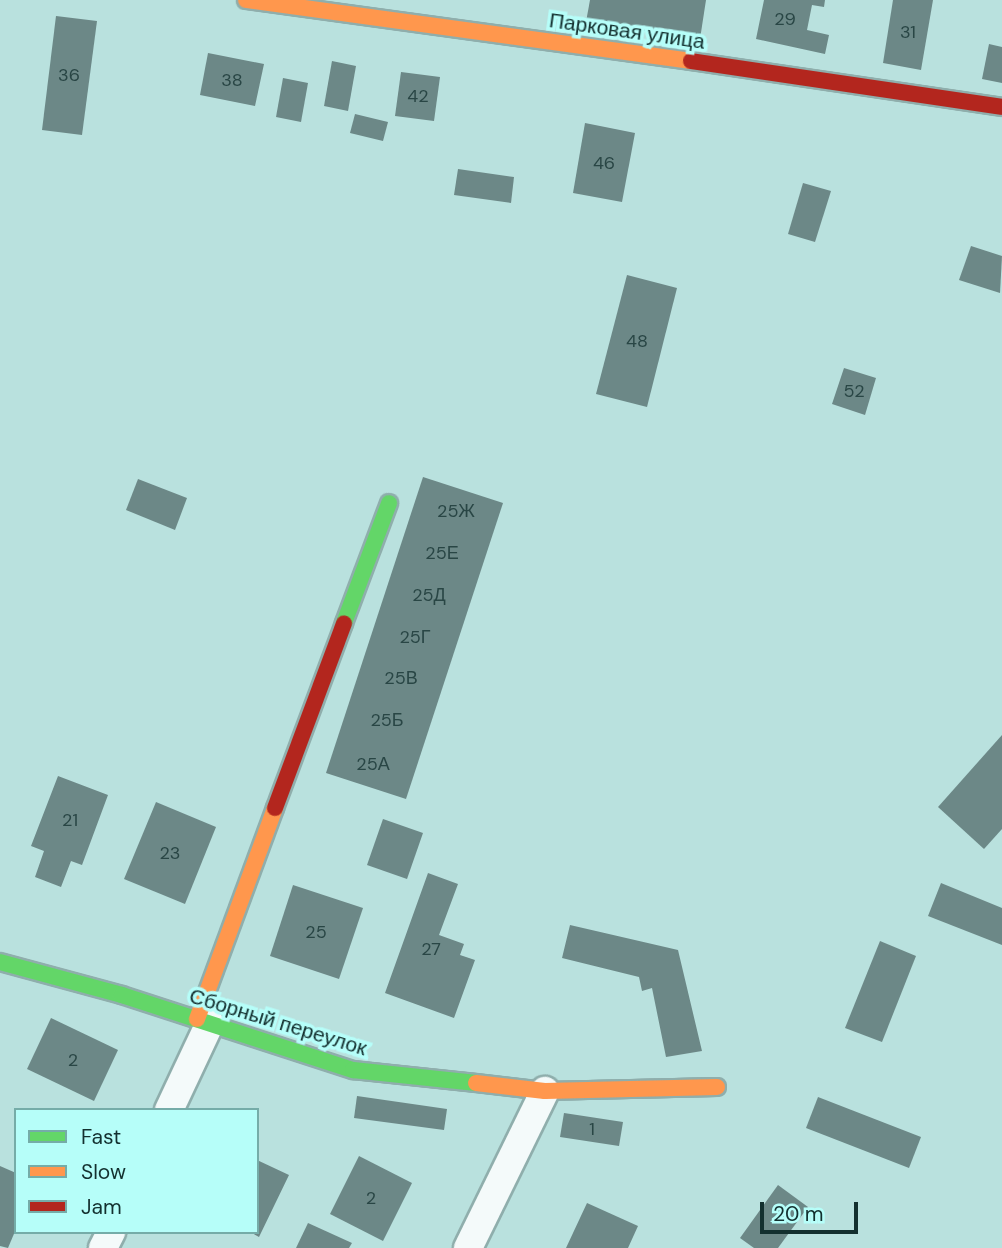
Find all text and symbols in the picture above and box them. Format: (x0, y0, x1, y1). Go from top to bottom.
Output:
street label: Парковая улица (548, 8, 706, 54)
house number: 29 (774, 8, 796, 30)
house number: 31 (900, 21, 916, 43)
house number: 36 (58, 64, 80, 86)
house number: 38 (221, 69, 243, 91)
house number: 42 (407, 85, 429, 107)
house number: 46 (593, 152, 615, 174)
house number: 48 (626, 330, 648, 352)
house number: 52 (843, 380, 865, 402)
house number: 25Ж (437, 500, 475, 522)
house number: 25Е (425, 542, 459, 564)
house number: 25Д (412, 584, 446, 606)
house number: 25Г (399, 626, 431, 648)
house number: 25В (384, 667, 418, 689)
house number: 25Б (370, 709, 404, 731)
house number: 25А (356, 753, 390, 775)
house number: 21 (62, 809, 78, 831)
house number: 23 (159, 842, 181, 864)
house number: 25 (305, 921, 327, 943)
house number: 27 (421, 938, 441, 960)
street label: Сборный переулок (186, 983, 370, 1061)
house number: 2 (68, 1049, 78, 1071)
legend (14, 1108, 259, 1234)
house number: 1 (589, 1118, 595, 1140)
text: Fast (81, 1123, 121, 1151)
text: Slow (81, 1158, 126, 1186)
house number: 2 (366, 1187, 376, 1209)
scale bar (764, 1188, 862, 1232)
text: Jam (81, 1193, 122, 1221)
text: 20 m (773, 1200, 824, 1228)

